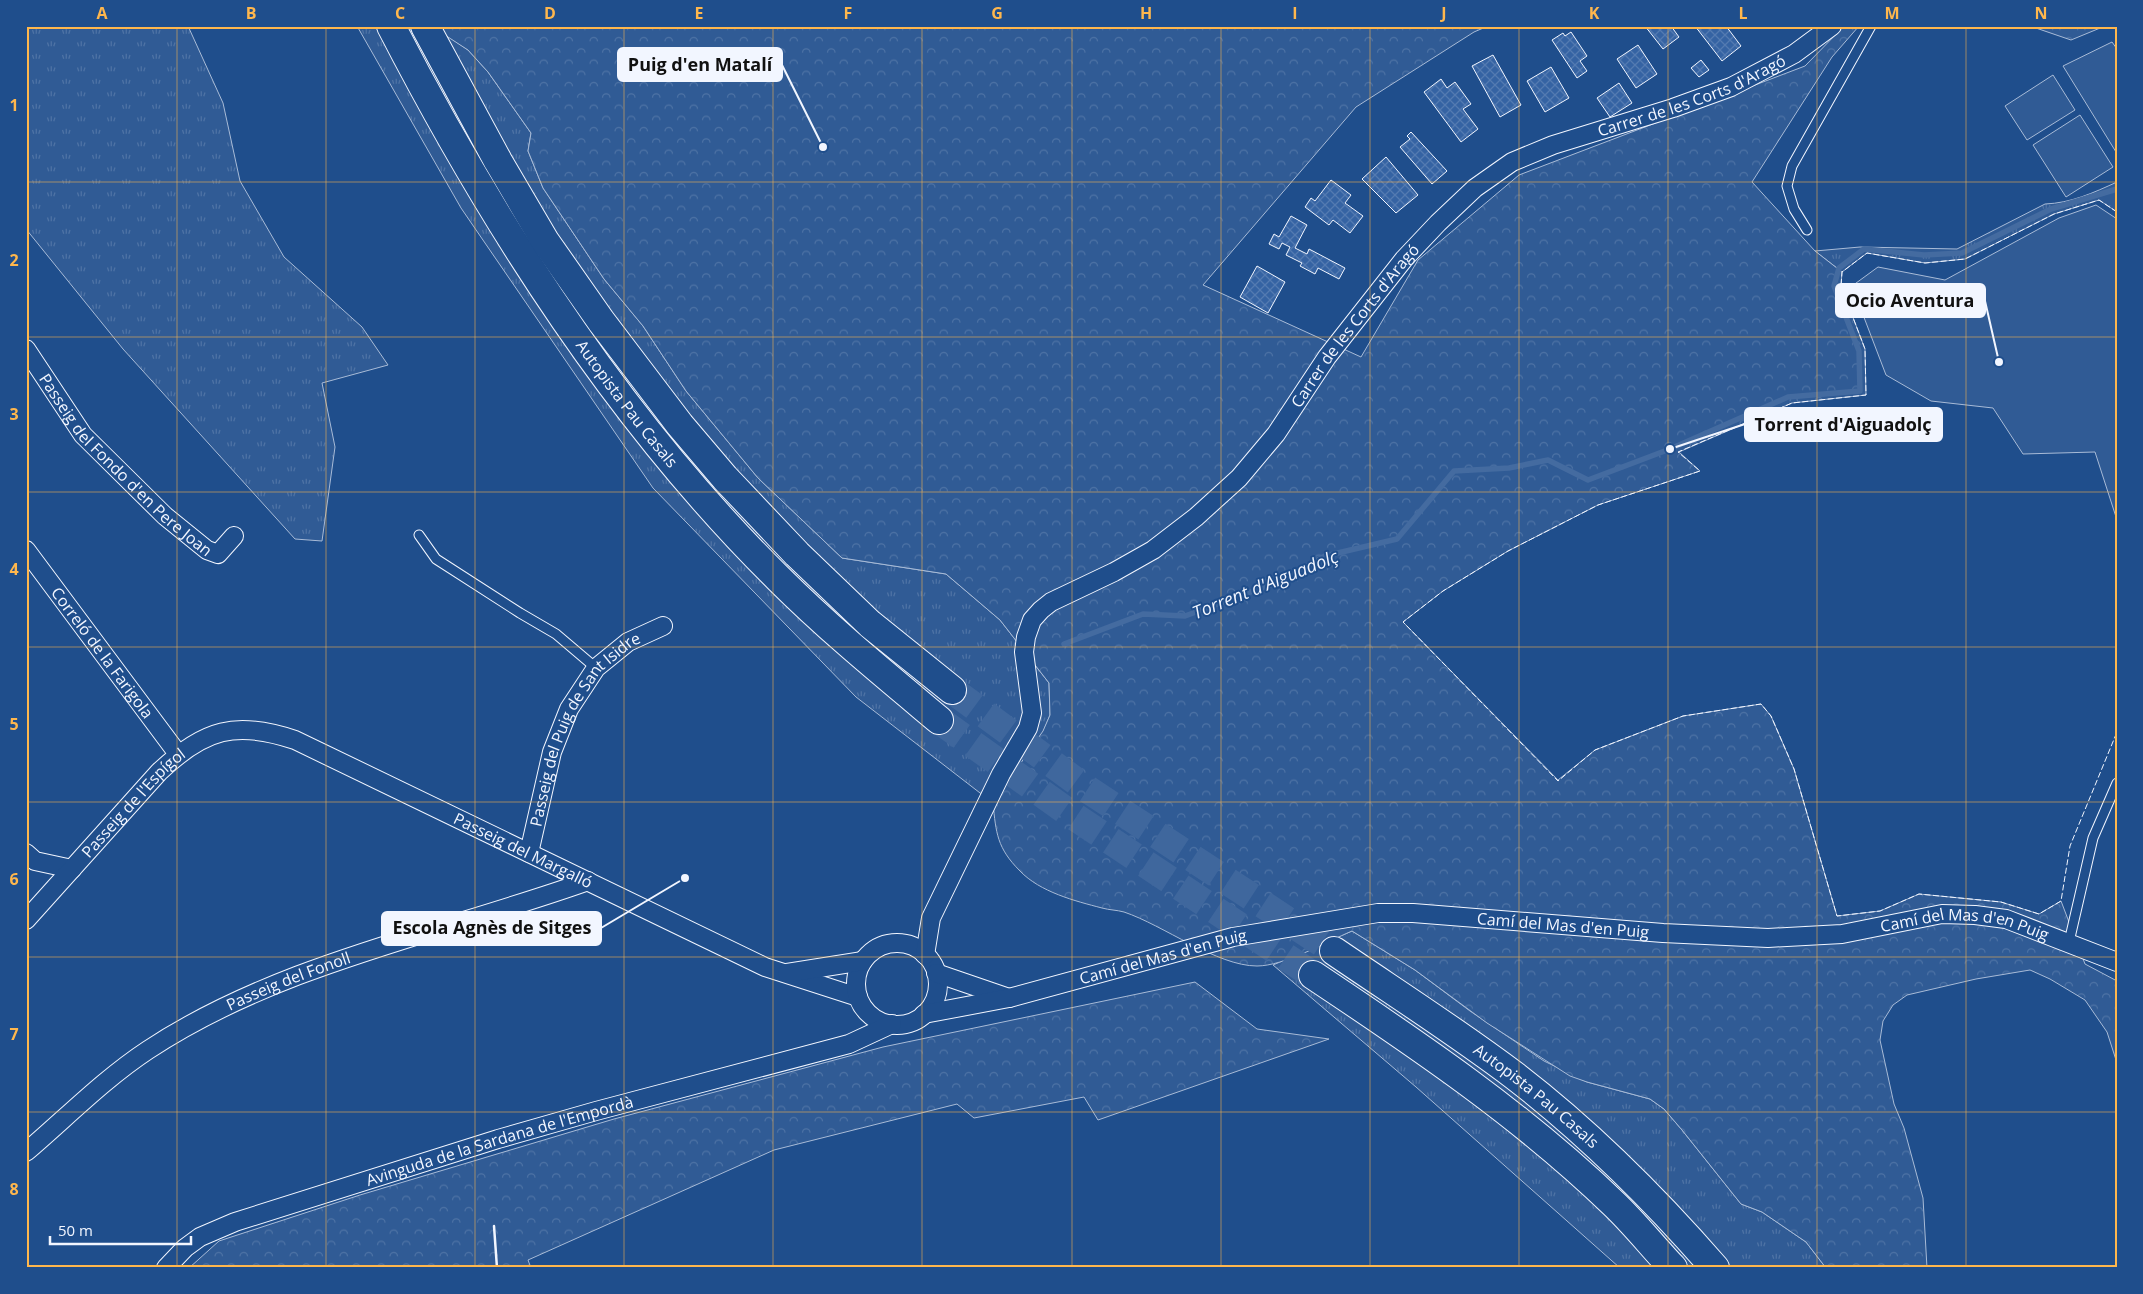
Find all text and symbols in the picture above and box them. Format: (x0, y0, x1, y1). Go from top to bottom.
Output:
text: A (96, 2, 108, 24)
text: B (246, 2, 256, 24)
text: C (395, 2, 405, 24)
text: D (544, 2, 556, 24)
text: E (695, 2, 704, 24)
text: F (844, 2, 852, 24)
text: G (991, 2, 1003, 24)
text: H (1140, 2, 1152, 24)
text: I (1292, 2, 1298, 24)
text: J (1439, 2, 1447, 24)
text: K (1589, 2, 1600, 24)
text: L (1738, 2, 1748, 24)
text: M (1884, 2, 1900, 24)
text: N (2034, 2, 2048, 24)
callout: Puig d'en Matalí (618, 48, 782, 81)
street label: Carrer de les Corts d'Aragó (1595, 49, 1789, 142)
text: Puig d'en Matalí (628, 52, 774, 76)
text: 1 (9, 94, 19, 116)
street label: Carrer de les Corts d'Aragó (1286, 239, 1424, 412)
text: 2 (9, 249, 19, 271)
callout: Ocio Aventura (1836, 284, 1985, 317)
text: Ocio Aventura (1846, 288, 1974, 312)
street label: Autopista Pau Casals (571, 336, 683, 472)
street label: Passeig del Fondo d'en Pere Joan (34, 369, 217, 561)
text: 3 (9, 403, 19, 425)
callout: Torrent d'Aiguadolç (1745, 408, 1942, 441)
text: Torrent d'Aiguadolç (1754, 412, 1932, 436)
water label: Torrent d'Aiguadolç (1189, 543, 1342, 624)
text: 4 (9, 558, 19, 580)
street label: Correló de la Farigola (46, 582, 159, 723)
street label: Passeig del Puig de Sant Isidre (524, 627, 644, 828)
text: 5 (9, 713, 19, 735)
street label: Passeig de l'Espígol (76, 743, 190, 862)
street label: Passeig del Margalló (450, 807, 596, 893)
text: 6 (9, 868, 19, 890)
street label: Camí del Mas d'en Puig (1878, 903, 2053, 946)
street label: Camí del Mas d'en Puig (1476, 907, 1650, 943)
callout: Escola Agnès de Sitges (382, 912, 601, 945)
text: Escola Agnès de Sitges (393, 915, 591, 939)
street label: Camí del Mas d'en Puig (1077, 924, 1249, 989)
street label: Passeig del Fonoll (222, 946, 353, 1016)
text: 7 (9, 1023, 19, 1045)
street label: Autopista Pau Casals (1469, 1038, 1604, 1153)
street label: Avinguda de la Sardana de l'Empordà (363, 1091, 636, 1191)
text: 8 (9, 1178, 19, 1200)
scale bar (50, 1214, 191, 1246)
text: 50 m (58, 1220, 93, 1240)

